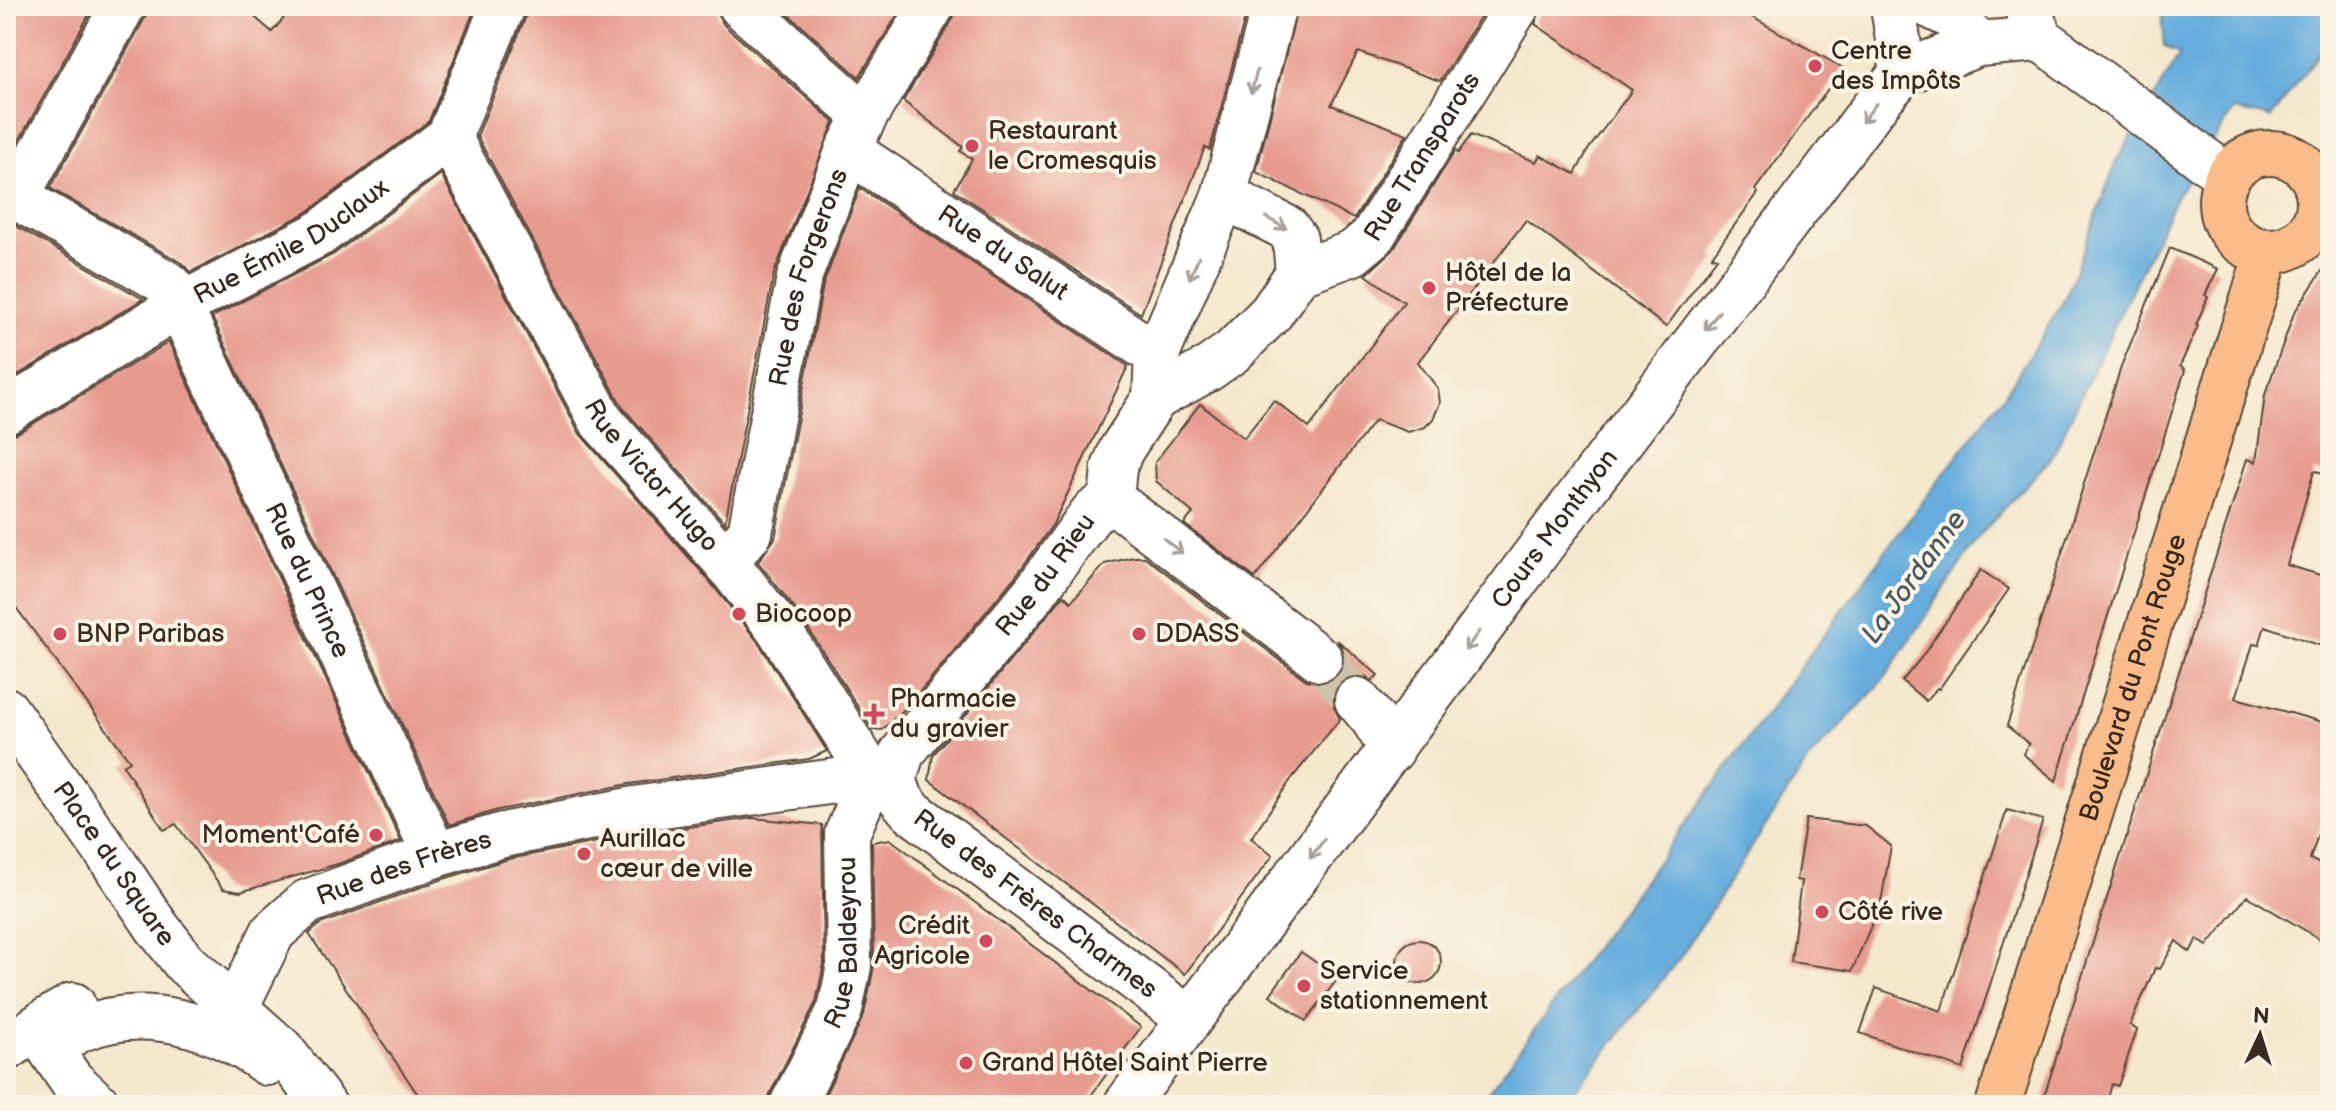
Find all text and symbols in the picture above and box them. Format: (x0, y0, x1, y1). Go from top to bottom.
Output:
place label: Centre des Impôts (1831, 36, 1961, 97)
marker: Centre des Impôts (1806, 57, 1824, 75)
street label: Rue Transparots (1358, 66, 1487, 247)
one-way arrow (1246, 68, 1261, 94)
one-way arrow (1860, 102, 1877, 124)
place label: Restaurant le Cromesquis (988, 116, 1157, 177)
marker: Restaurant le Cromesquis (963, 137, 981, 155)
street label: Rue des Forgerons (763, 164, 855, 389)
street label: Rue Émile Duclaux (188, 172, 395, 311)
street label: Rue du Salut (932, 198, 1074, 307)
one-way arrow (1264, 215, 1287, 231)
one-way arrow (1185, 255, 1200, 280)
place label: Hôtel de la Préfecture (1445, 258, 1571, 319)
marker: Hôtel de la Préfecture (1420, 279, 1438, 297)
one-way arrow (1703, 310, 1720, 331)
street label: Rue Victor Hugo (577, 394, 725, 559)
street label: Cours Monthyon (1485, 443, 1625, 615)
street label: Rue du Prince (258, 498, 357, 663)
water label: La Jordanne (1855, 504, 1973, 650)
street label: Rue du Rieu (989, 507, 1102, 643)
street label: Boulevard du Pont Rouge (2073, 530, 2193, 825)
one-way arrow (1162, 538, 1183, 555)
place label: Biocoop (755, 599, 852, 630)
marker: Biocoop (730, 605, 748, 623)
place label: BNP Paribas (76, 619, 225, 650)
place label: DDASS (1155, 619, 1239, 650)
marker: BNP Paribas (51, 625, 69, 643)
marker: DDASS (1130, 625, 1148, 643)
one-way arrow (1464, 630, 1481, 651)
place label: Pharmacie du gravier (890, 684, 1016, 745)
marker: Pharmacie du gravier (865, 705, 883, 723)
street label: Place du Square (46, 776, 182, 953)
street label: Rue des Frères Charmes (907, 803, 1163, 1005)
place label: Moment'Café (202, 820, 360, 851)
street label: Rue des Frères (312, 824, 495, 913)
place label: Aurillac cœur de ville (600, 824, 753, 885)
marker: Moment'Café (367, 826, 385, 844)
one-way arrow (1309, 838, 1325, 860)
marker: Aurillac cœur de ville (575, 845, 593, 863)
street label: Rue Baldeyrou (818, 856, 865, 1034)
place label: Côté rive (1838, 897, 1943, 928)
marker: Côté rive (1813, 903, 1831, 921)
place label: Crédit Agricole (875, 911, 970, 972)
marker: Crédit Agricole (977, 932, 995, 950)
place label: Service stationnement (1320, 956, 1488, 1017)
marker: Service stationnement (1295, 977, 1313, 995)
north arrow (2220, 995, 2300, 1075)
text: N (2252, 1003, 2270, 1031)
place label: Grand Hôtel Saint Pierre (982, 1048, 1268, 1079)
marker: Grand Hôtel Saint Pierre (957, 1054, 975, 1072)

